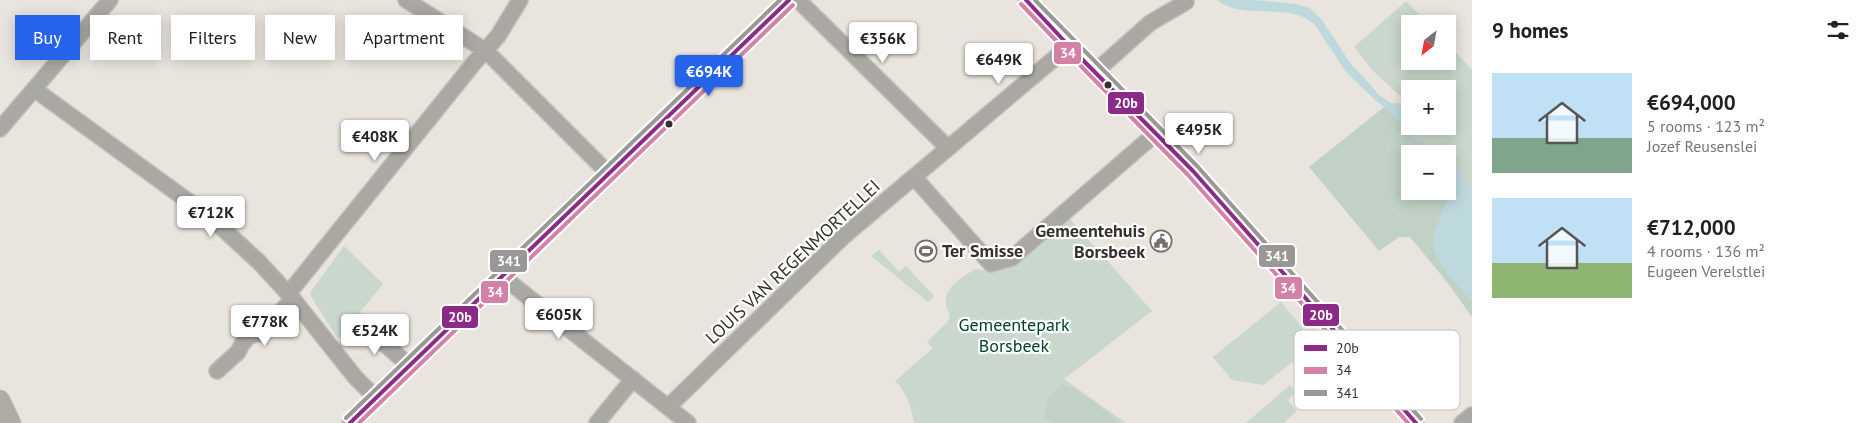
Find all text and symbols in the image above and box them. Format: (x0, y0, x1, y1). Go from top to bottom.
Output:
chip: Buy (15, 15, 80, 60)
chip: Rent (90, 15, 161, 60)
chip: Filters (171, 15, 255, 60)
chip: New (265, 15, 335, 60)
chip: Apartment (345, 15, 463, 60)
north arrow (1401, 15, 1456, 70)
map controls (1401, 15, 1456, 200)
icon: filters (1824, 16, 1852, 44)
text: 9 homes (1492, 17, 1568, 44)
pin: €356K (848, 22, 918, 64)
text: €356K (860, 28, 906, 48)
line badge: 34 (1053, 41, 1082, 65)
pin: €649K (964, 42, 1034, 85)
text: 34 (1060, 44, 1076, 62)
text: €649K (976, 49, 1022, 69)
pin: €694K (674, 54, 744, 97)
text: €694K (686, 61, 732, 81)
unlabelled marker (1103, 80, 1113, 90)
button: + (1401, 80, 1456, 135)
text: €694,000 (1647, 89, 1736, 116)
line badge: 20b (1107, 91, 1145, 115)
icon: home (1532, 93, 1592, 153)
text: 20b (1114, 94, 1138, 112)
pin: €495K (1164, 112, 1234, 155)
text: 5 rooms · 123 m² (1647, 116, 1765, 136)
unlabelled marker (664, 119, 674, 129)
text: €495K (1176, 119, 1222, 139)
pin: €408K (340, 120, 410, 162)
text: €408K (352, 126, 398, 146)
text: Jozef Reusenslei (1647, 136, 1757, 156)
button: − (1401, 145, 1456, 200)
street label: LOUIS VAN REGENMORTELLEI (701, 175, 885, 349)
pin: €712K (176, 196, 246, 238)
text: €712K (188, 202, 234, 222)
text: €712,000 (1647, 214, 1736, 241)
icon: home (1532, 218, 1592, 278)
place label: Gemeentehuis Borsbeek (1035, 219, 1145, 263)
public building icon: Gemeentehuis Borsbeek (1149, 229, 1173, 253)
sports icon: Ter Smisse (914, 239, 938, 263)
place label: Ter Smisse (942, 239, 1023, 262)
text: 4 rooms · 136 m² (1647, 241, 1765, 261)
line badge: 341 (1258, 244, 1296, 268)
text: 341 (1265, 247, 1289, 265)
line badge: 341 (489, 249, 528, 273)
text: 341 (497, 252, 521, 270)
text: Eugeen Verelstlei (1647, 261, 1765, 281)
line badge: 34 (1274, 276, 1303, 300)
text: 34 (1280, 279, 1296, 297)
line badge: 34 (480, 280, 509, 304)
text: 34 (487, 283, 503, 301)
pin: €605K (524, 298, 594, 340)
line badge: 20b (1302, 303, 1340, 327)
pin: €778K (230, 304, 300, 347)
text: €605K (536, 304, 582, 324)
line badge: 20b (441, 305, 479, 329)
text: 20b (1309, 306, 1333, 324)
text: 20b (448, 308, 472, 326)
text: €778K (242, 311, 288, 331)
park label: Gemeentepark Borsbeek (958, 313, 1070, 357)
pin: €524K (340, 314, 410, 356)
text: €524K (352, 320, 398, 340)
legend (1294, 330, 1460, 410)
text: 20b (1336, 339, 1359, 357)
text: 34 (1336, 361, 1352, 379)
text: 341 (1336, 384, 1359, 402)

